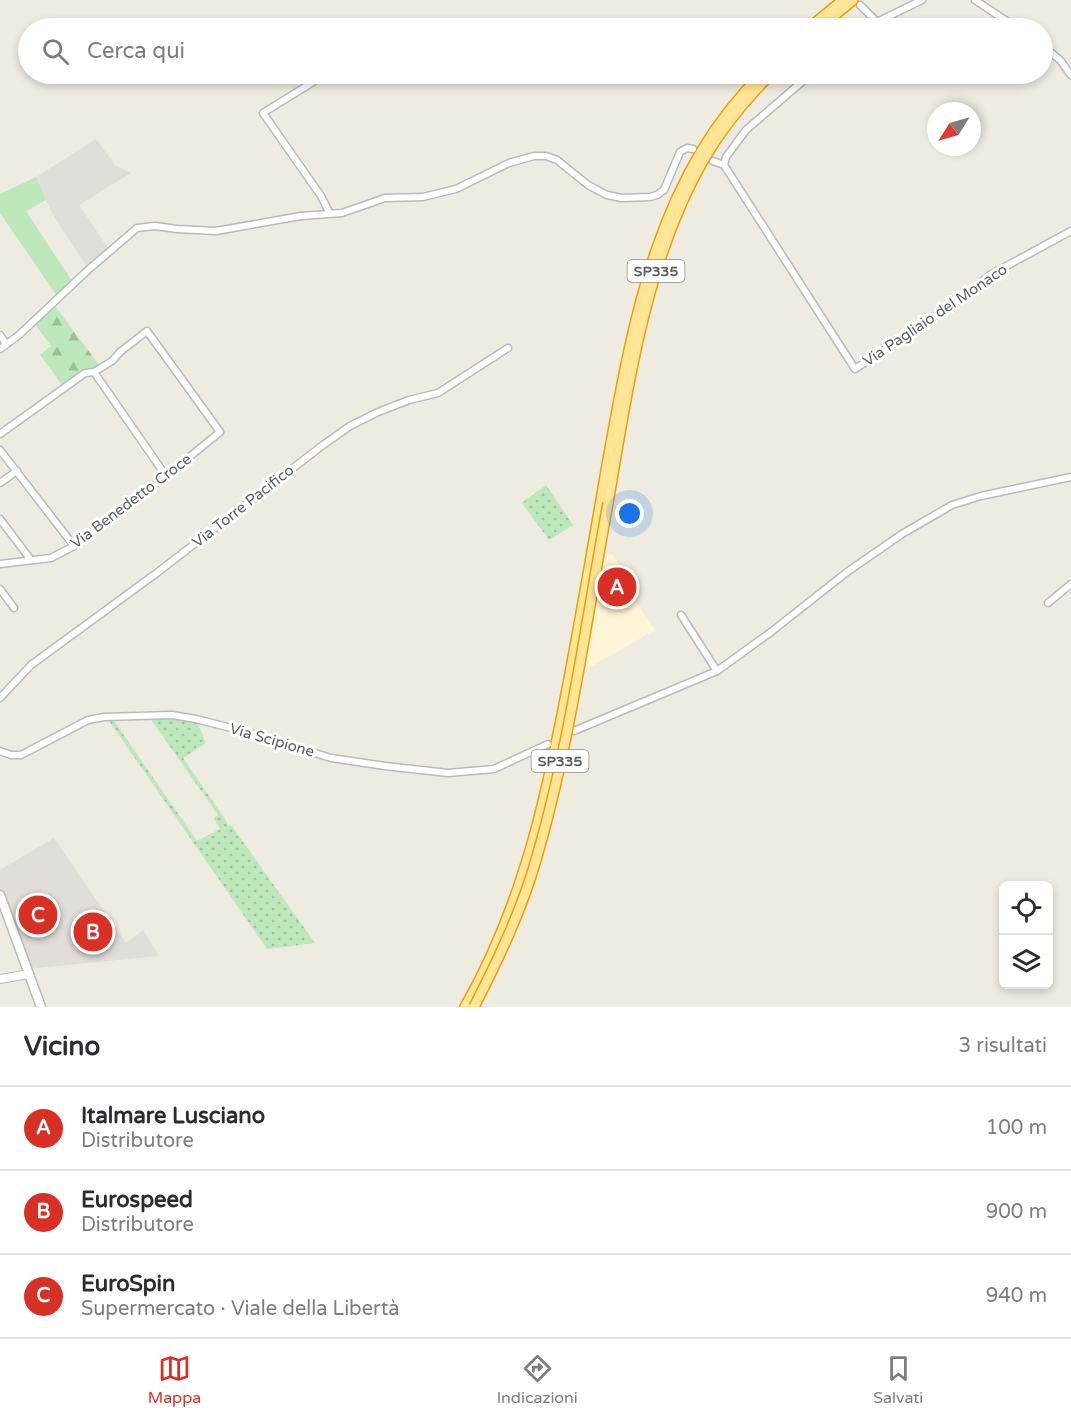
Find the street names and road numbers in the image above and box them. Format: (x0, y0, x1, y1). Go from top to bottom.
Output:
road number: SP335 (628, 260, 684, 282)
street label: Via Pagliaio del Monaco (859, 260, 1011, 370)
street label: Via Benedetto Croce (67, 450, 195, 552)
street label: Via Torre Pacifico (189, 461, 297, 551)
street label: Via Scipione (228, 719, 316, 761)
road number: SP335 (532, 750, 588, 772)

